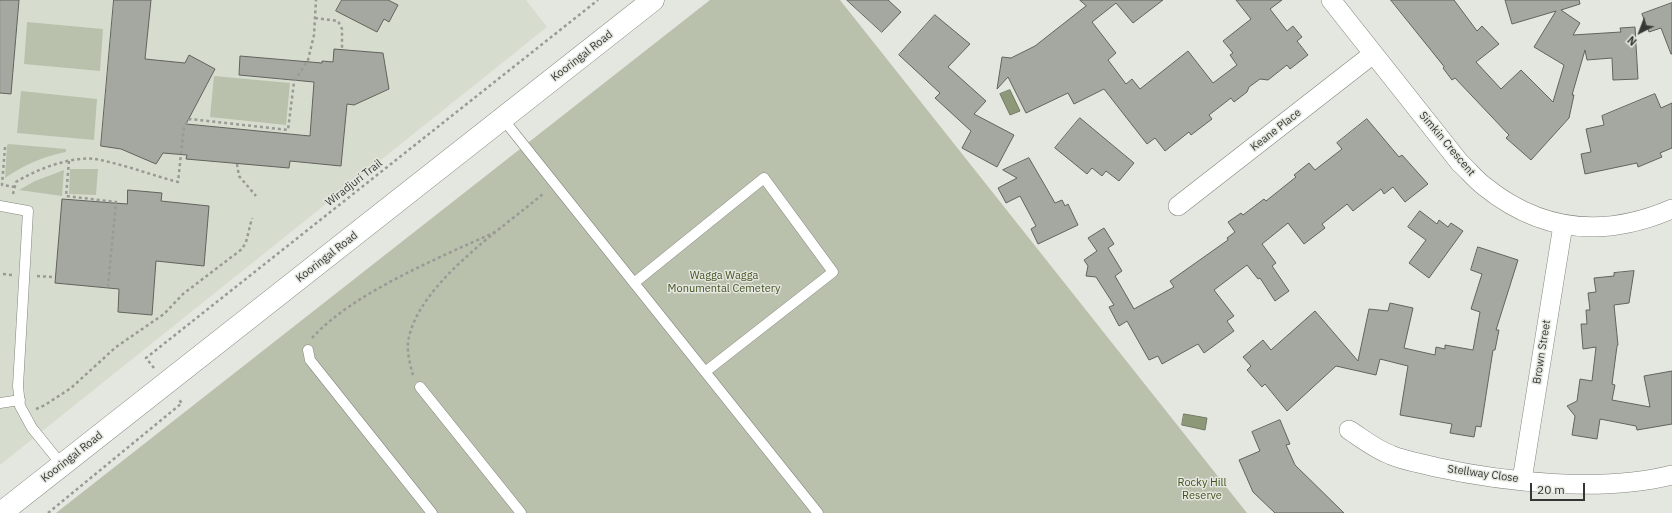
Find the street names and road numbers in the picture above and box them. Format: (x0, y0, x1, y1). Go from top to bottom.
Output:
street label: Kooringal Road (549, 28, 615, 84)
street label: Keane Place (1248, 106, 1304, 154)
street label: Simkin Crescent (1416, 109, 1478, 179)
street label: Wiradjuri Trail (323, 157, 385, 209)
street label: Kooringal Road (294, 229, 360, 285)
street label: Brown Street (1530, 319, 1554, 385)
street label: Kooringal Road (39, 429, 105, 485)
street label: Stellway Close (1447, 462, 1519, 486)

